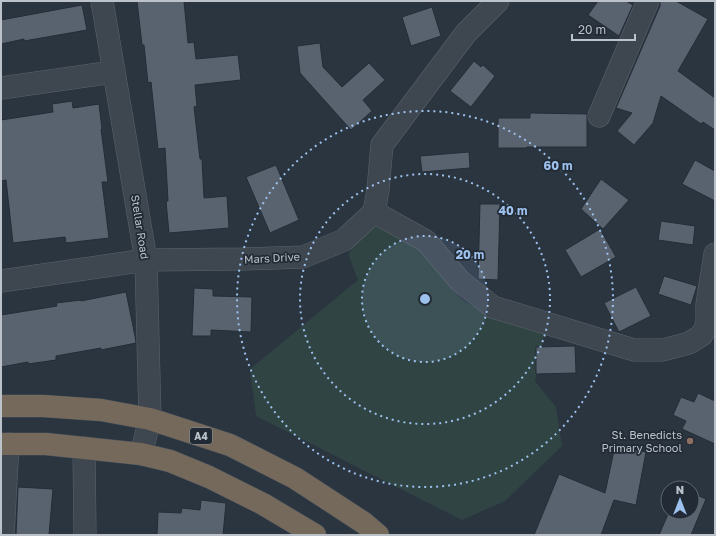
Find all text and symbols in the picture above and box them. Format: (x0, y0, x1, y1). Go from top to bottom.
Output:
scale bar (572, 16, 635, 42)
text: 20 m (578, 22, 606, 37)
text: 60 m (544, 158, 572, 173)
street label: Stellar Road (129, 194, 152, 260)
text: 40 m (499, 203, 527, 218)
text: 20 m (456, 247, 484, 262)
street label: Mars Drive (244, 250, 300, 265)
centre of rings (418, 292, 432, 306)
road number: A4 (190, 428, 212, 444)
place label: St. Benedicts Primary School (602, 428, 682, 454)
marker: St. Benedicts Primary School (685, 436, 695, 446)
north arrow (660, 480, 700, 520)
text: N (676, 483, 684, 496)

